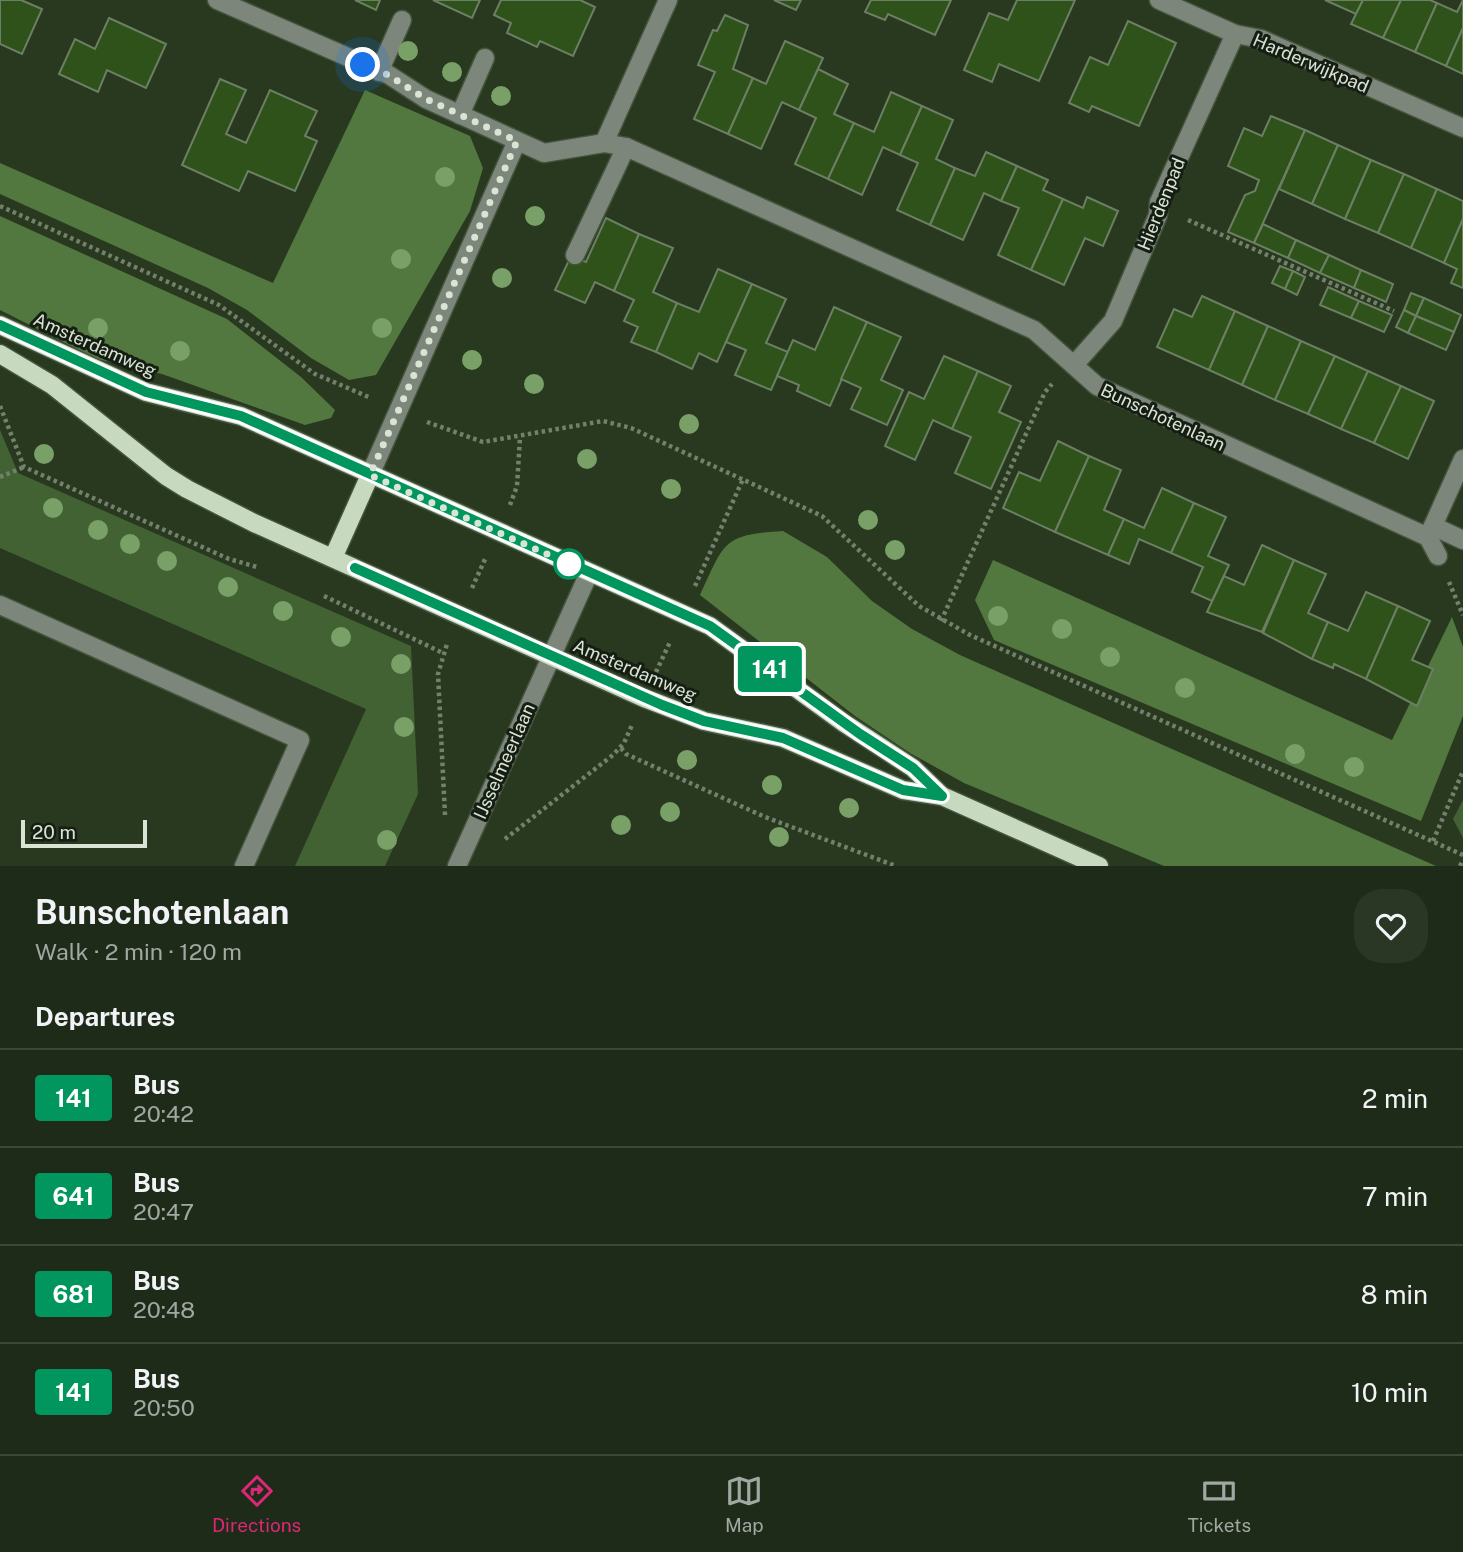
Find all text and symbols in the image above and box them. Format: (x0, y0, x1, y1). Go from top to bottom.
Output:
street label: Harderwijkpad (1250, 29, 1372, 97)
your location (345, 47, 380, 82)
street label: Hierdenpad (1133, 155, 1189, 253)
street label: Amsterdamweg (30, 309, 160, 381)
street label: Bunschotenlaan (1097, 379, 1229, 455)
unlabelled marker (554, 549, 584, 579)
street label: Amsterdamweg (570, 635, 700, 705)
line badge: 141 (730, 646, 810, 692)
text: 141 (752, 655, 788, 683)
street label: IJsselmeerlaan (469, 700, 539, 822)
scale bar (21, 817, 147, 849)
text: 20 m (32, 821, 76, 843)
button: heart (1354, 889, 1428, 963)
text: Bunschotenlaan (35, 893, 289, 931)
text: Walk · 2 min · 120 m (35, 938, 242, 965)
text: Departures (35, 1001, 175, 1032)
text: Bus (133, 1069, 180, 1100)
text: 2 min (1362, 1083, 1428, 1114)
text: 141 (55, 1084, 92, 1112)
text: 20:42 (133, 1100, 194, 1127)
text: Bus (133, 1167, 180, 1198)
text: 7 min (1362, 1181, 1428, 1212)
text: 641 (53, 1182, 94, 1210)
text: 20:47 (133, 1198, 194, 1225)
text: Bus (133, 1265, 180, 1296)
text: 8 min (1361, 1279, 1428, 1310)
text: 681 (52, 1280, 95, 1308)
text: 20:48 (133, 1296, 195, 1323)
text: Bus (133, 1363, 180, 1394)
text: 10 min (1351, 1377, 1428, 1408)
text: 141 (55, 1378, 92, 1406)
text: 20:50 (133, 1394, 195, 1421)
tab: Directions (212, 1472, 301, 1536)
tab: Map (725, 1472, 764, 1536)
tab: Tickets (1187, 1472, 1251, 1536)

